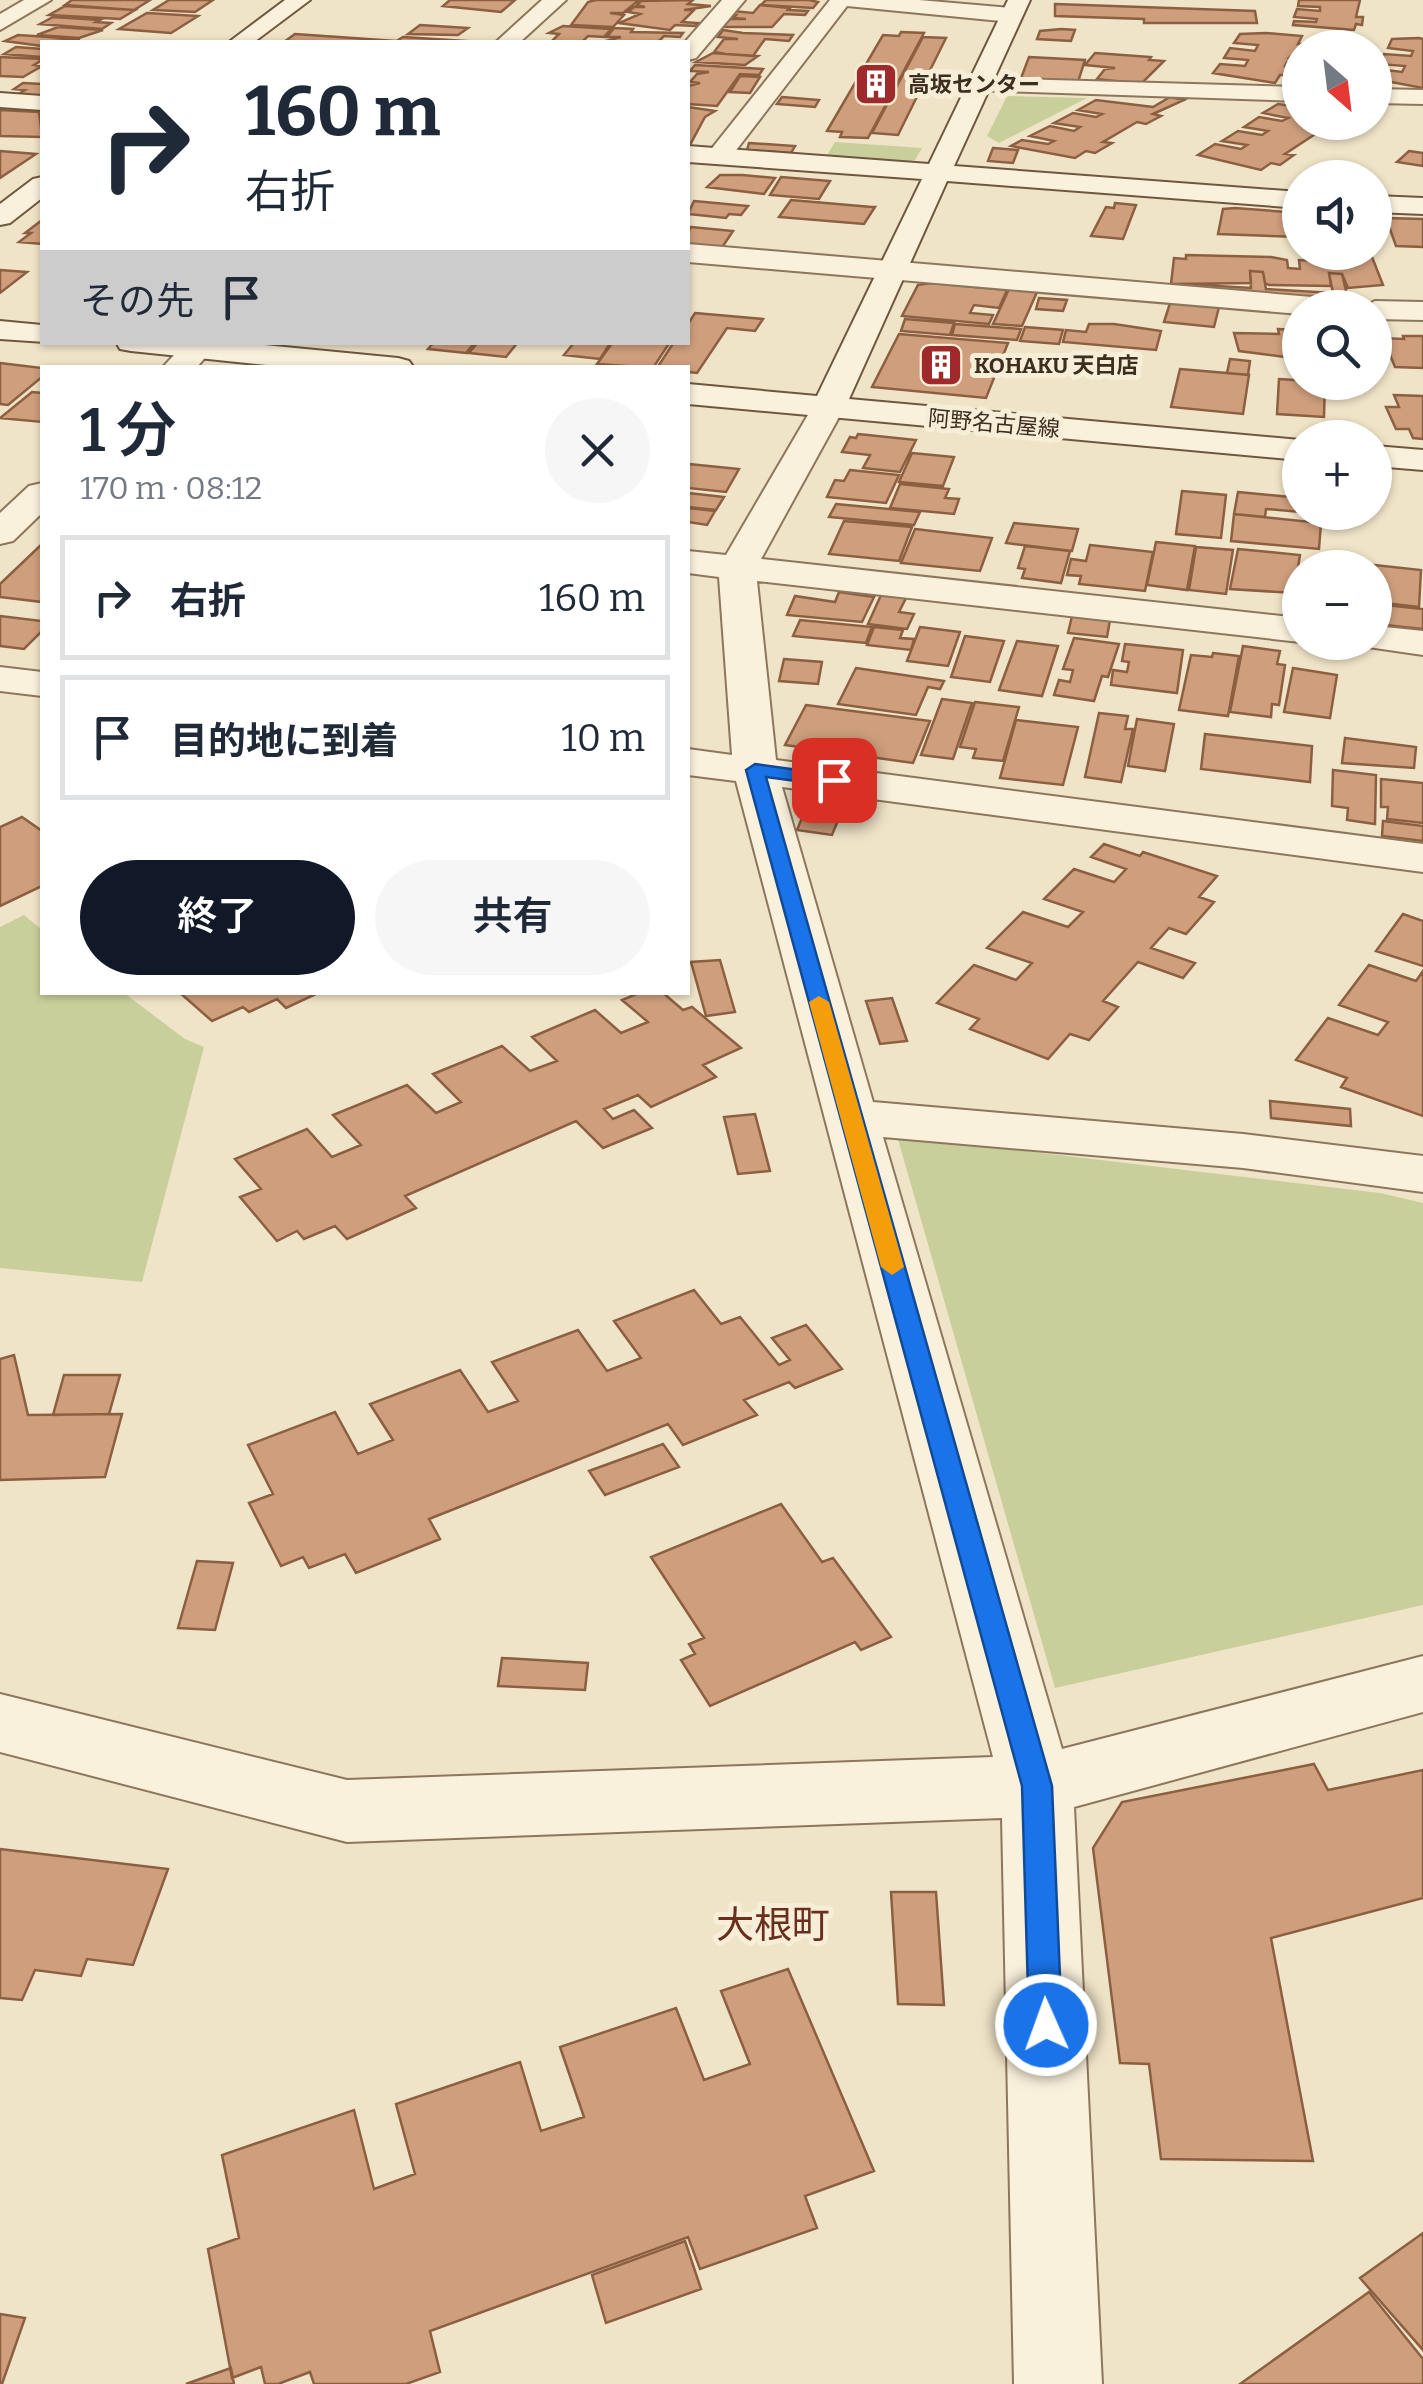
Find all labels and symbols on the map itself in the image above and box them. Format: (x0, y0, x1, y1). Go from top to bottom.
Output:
north arrow (1282, 30, 1392, 140)
building icon: 高坂センター (853, 61, 899, 107)
place label: 高坂センター (908, 71, 1040, 98)
building icon: KOHAKU 天白店 (918, 342, 964, 388)
place label: KOHAKU 天白店 (974, 352, 1138, 379)
street label: 阿野名古屋線 (927, 404, 1061, 443)
pin (792, 738, 877, 823)
district label: 大根町 (716, 1902, 830, 1948)
position arrow (994, 1973, 1098, 2077)

